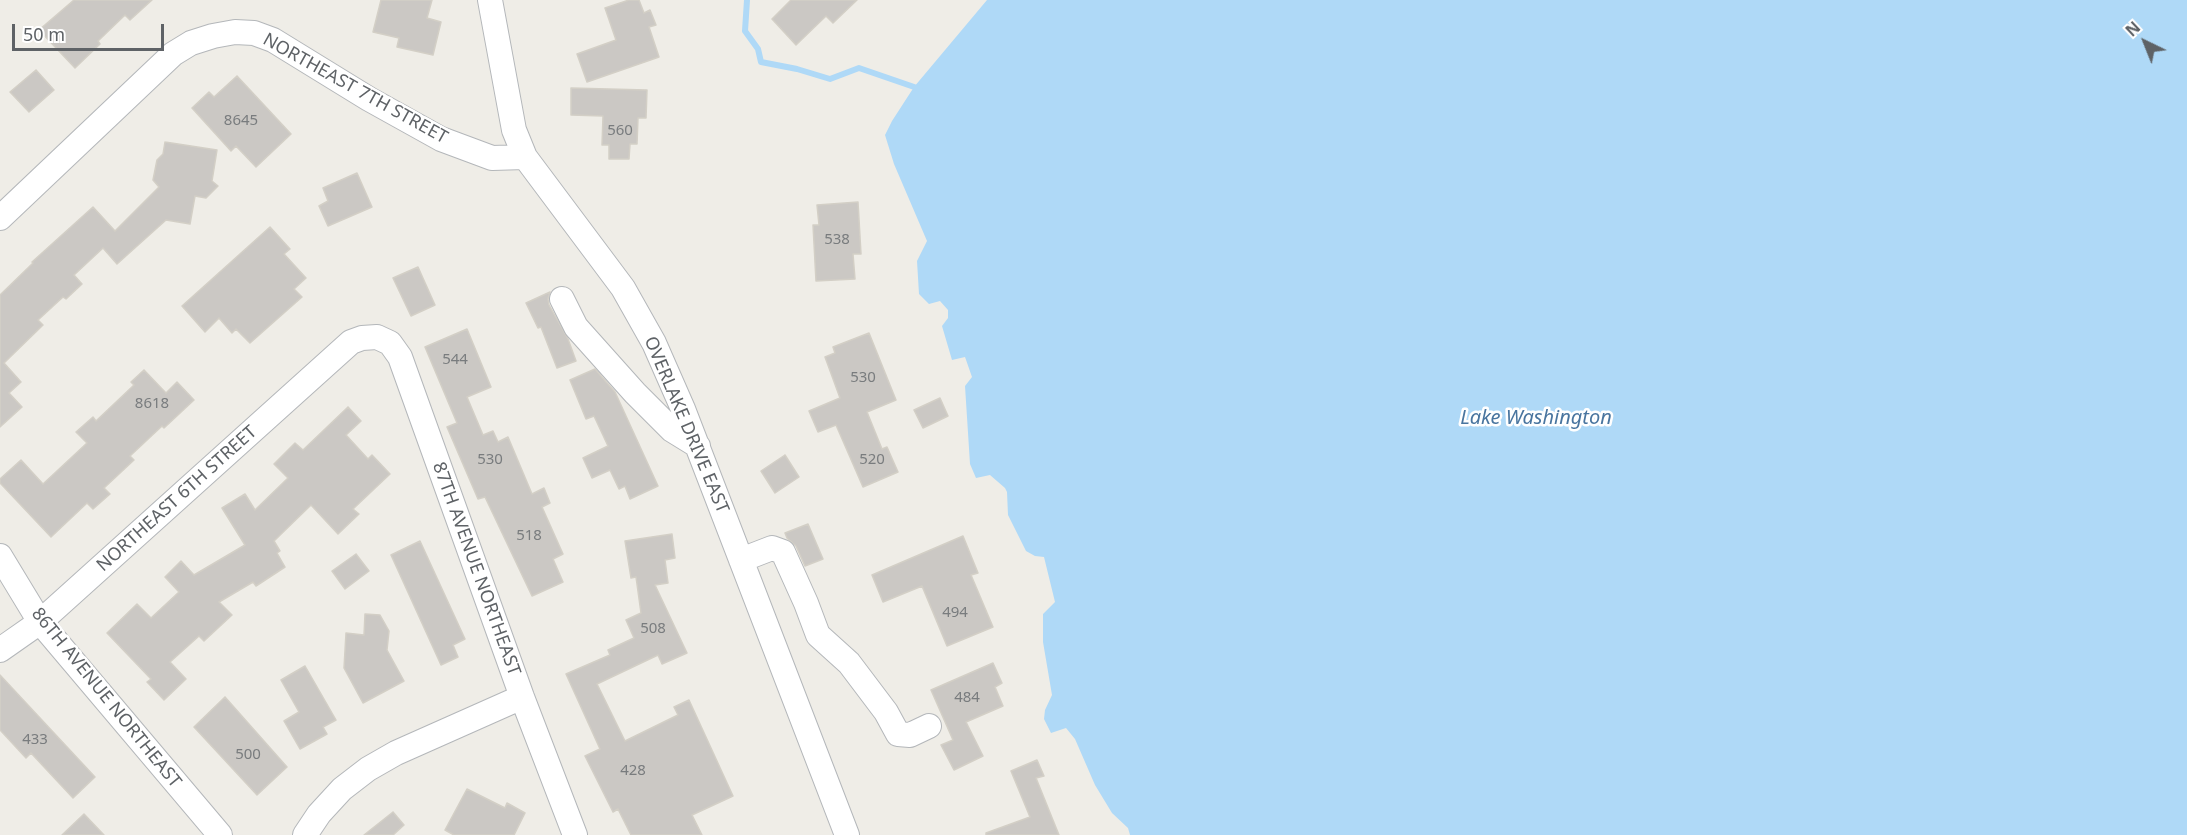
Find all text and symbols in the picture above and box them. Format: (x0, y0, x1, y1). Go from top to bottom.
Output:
scale bar (15, 12, 166, 50)
north arrow (2115, 12, 2175, 72)
text: N (2120, 16, 2145, 41)
text: 50 m (23, 22, 65, 46)
street label: NORTHEAST 7TH STREET (259, 29, 451, 149)
house number: 8645 (224, 112, 258, 130)
house number: 560 (607, 122, 633, 140)
house number: 538 (824, 231, 850, 249)
street label: OVERLAKE DRIVE EAST (639, 333, 733, 517)
house number: 544 (442, 351, 468, 369)
house number: 530 (850, 369, 876, 387)
house number: 8618 (135, 395, 169, 413)
water label: Lake Washington (1460, 406, 1612, 430)
street label: NORTHEAST 6TH STREET (93, 421, 261, 577)
house number: 530 (477, 451, 503, 469)
house number: 520 (859, 451, 885, 469)
street label: 87TH AVENUE NORTHEAST (427, 459, 525, 679)
house number: 518 (516, 527, 542, 545)
street label: 86TH AVENUE NORTHEAST (27, 604, 185, 792)
house number: 494 (942, 604, 968, 622)
house number: 508 (640, 620, 666, 638)
house number: 484 (954, 689, 980, 707)
house number: 433 (22, 731, 48, 749)
house number: 500 (235, 746, 261, 764)
house number: 428 (620, 762, 646, 780)

